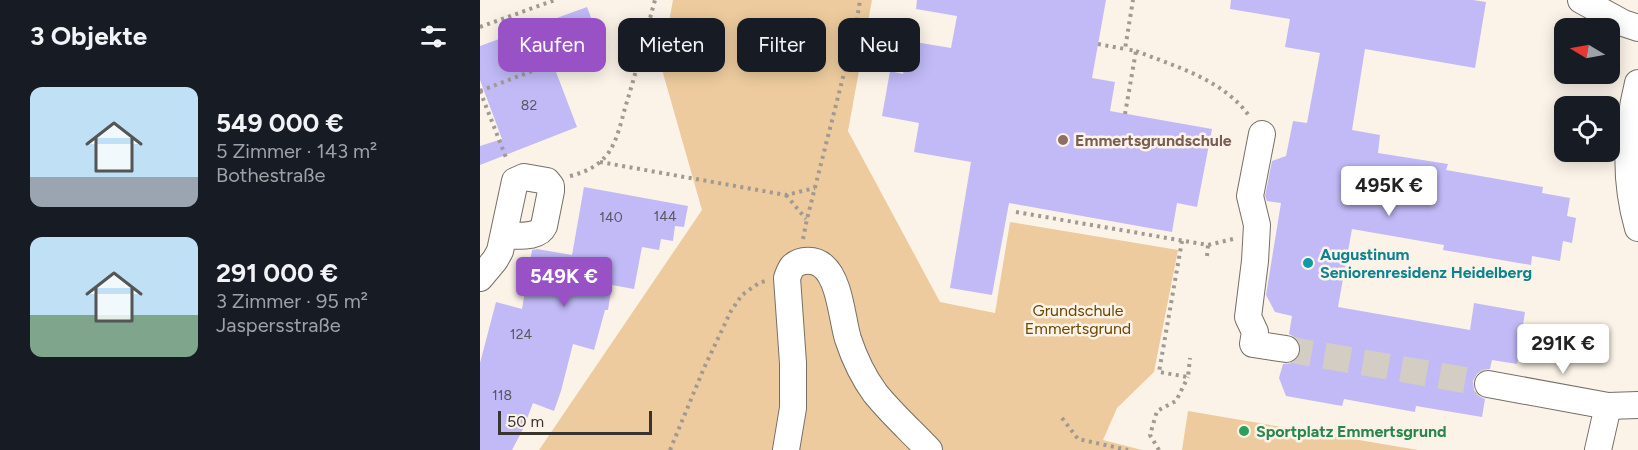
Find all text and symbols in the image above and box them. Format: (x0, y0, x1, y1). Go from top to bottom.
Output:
chip: Kaufen (498, 18, 606, 72)
chip: Mieten (618, 18, 725, 72)
chip: Filter (737, 18, 826, 72)
chip: Neu (838, 18, 920, 72)
north arrow (1554, 18, 1620, 84)
map controls (1554, 18, 1620, 162)
text: 3 Objekte (30, 20, 147, 52)
icon: filters (417, 20, 450, 53)
button: locate (1554, 96, 1620, 162)
house number: 82 (521, 97, 537, 114)
text: 549 000 € (216, 107, 344, 139)
icon: home (78, 111, 150, 183)
place label: Emmertsgrundschule (1075, 131, 1232, 150)
marker: Emmertsgrundschule (1056, 133, 1070, 147)
text: 5 Zimmer · 143 m² (216, 139, 377, 163)
text: Bothestraße (216, 163, 326, 187)
pin: 495K € (1340, 166, 1438, 217)
text: 495K € (1355, 173, 1423, 197)
house number: 144 (653, 208, 677, 225)
house number: 140 (599, 209, 623, 226)
place label: Augustinum Seniorenresidenz Heidelberg (1320, 245, 1532, 282)
marker: Augustinum Seniorenresidenz Heidelberg (1301, 256, 1315, 270)
text: 291 000 € (216, 257, 338, 289)
pin: 549K € (515, 257, 613, 308)
icon: home (78, 261, 150, 333)
text: 549K € (530, 264, 598, 288)
text: 3 Zimmer · 95 m² (216, 289, 368, 313)
park label: Grundschule Emmertsgrund (1025, 301, 1131, 338)
text: Jaspersstraße (216, 313, 341, 337)
pin: 291K € (1514, 324, 1612, 375)
house number: 124 (510, 326, 532, 343)
text: 291K € (1531, 331, 1595, 355)
house number: 118 (492, 387, 512, 404)
scale bar (498, 408, 652, 436)
text: 50 m (507, 412, 544, 431)
place label: Sportplatz Emmertsgrund (1256, 422, 1447, 441)
marker: Sportplatz Emmertsgrund (1237, 424, 1251, 438)

